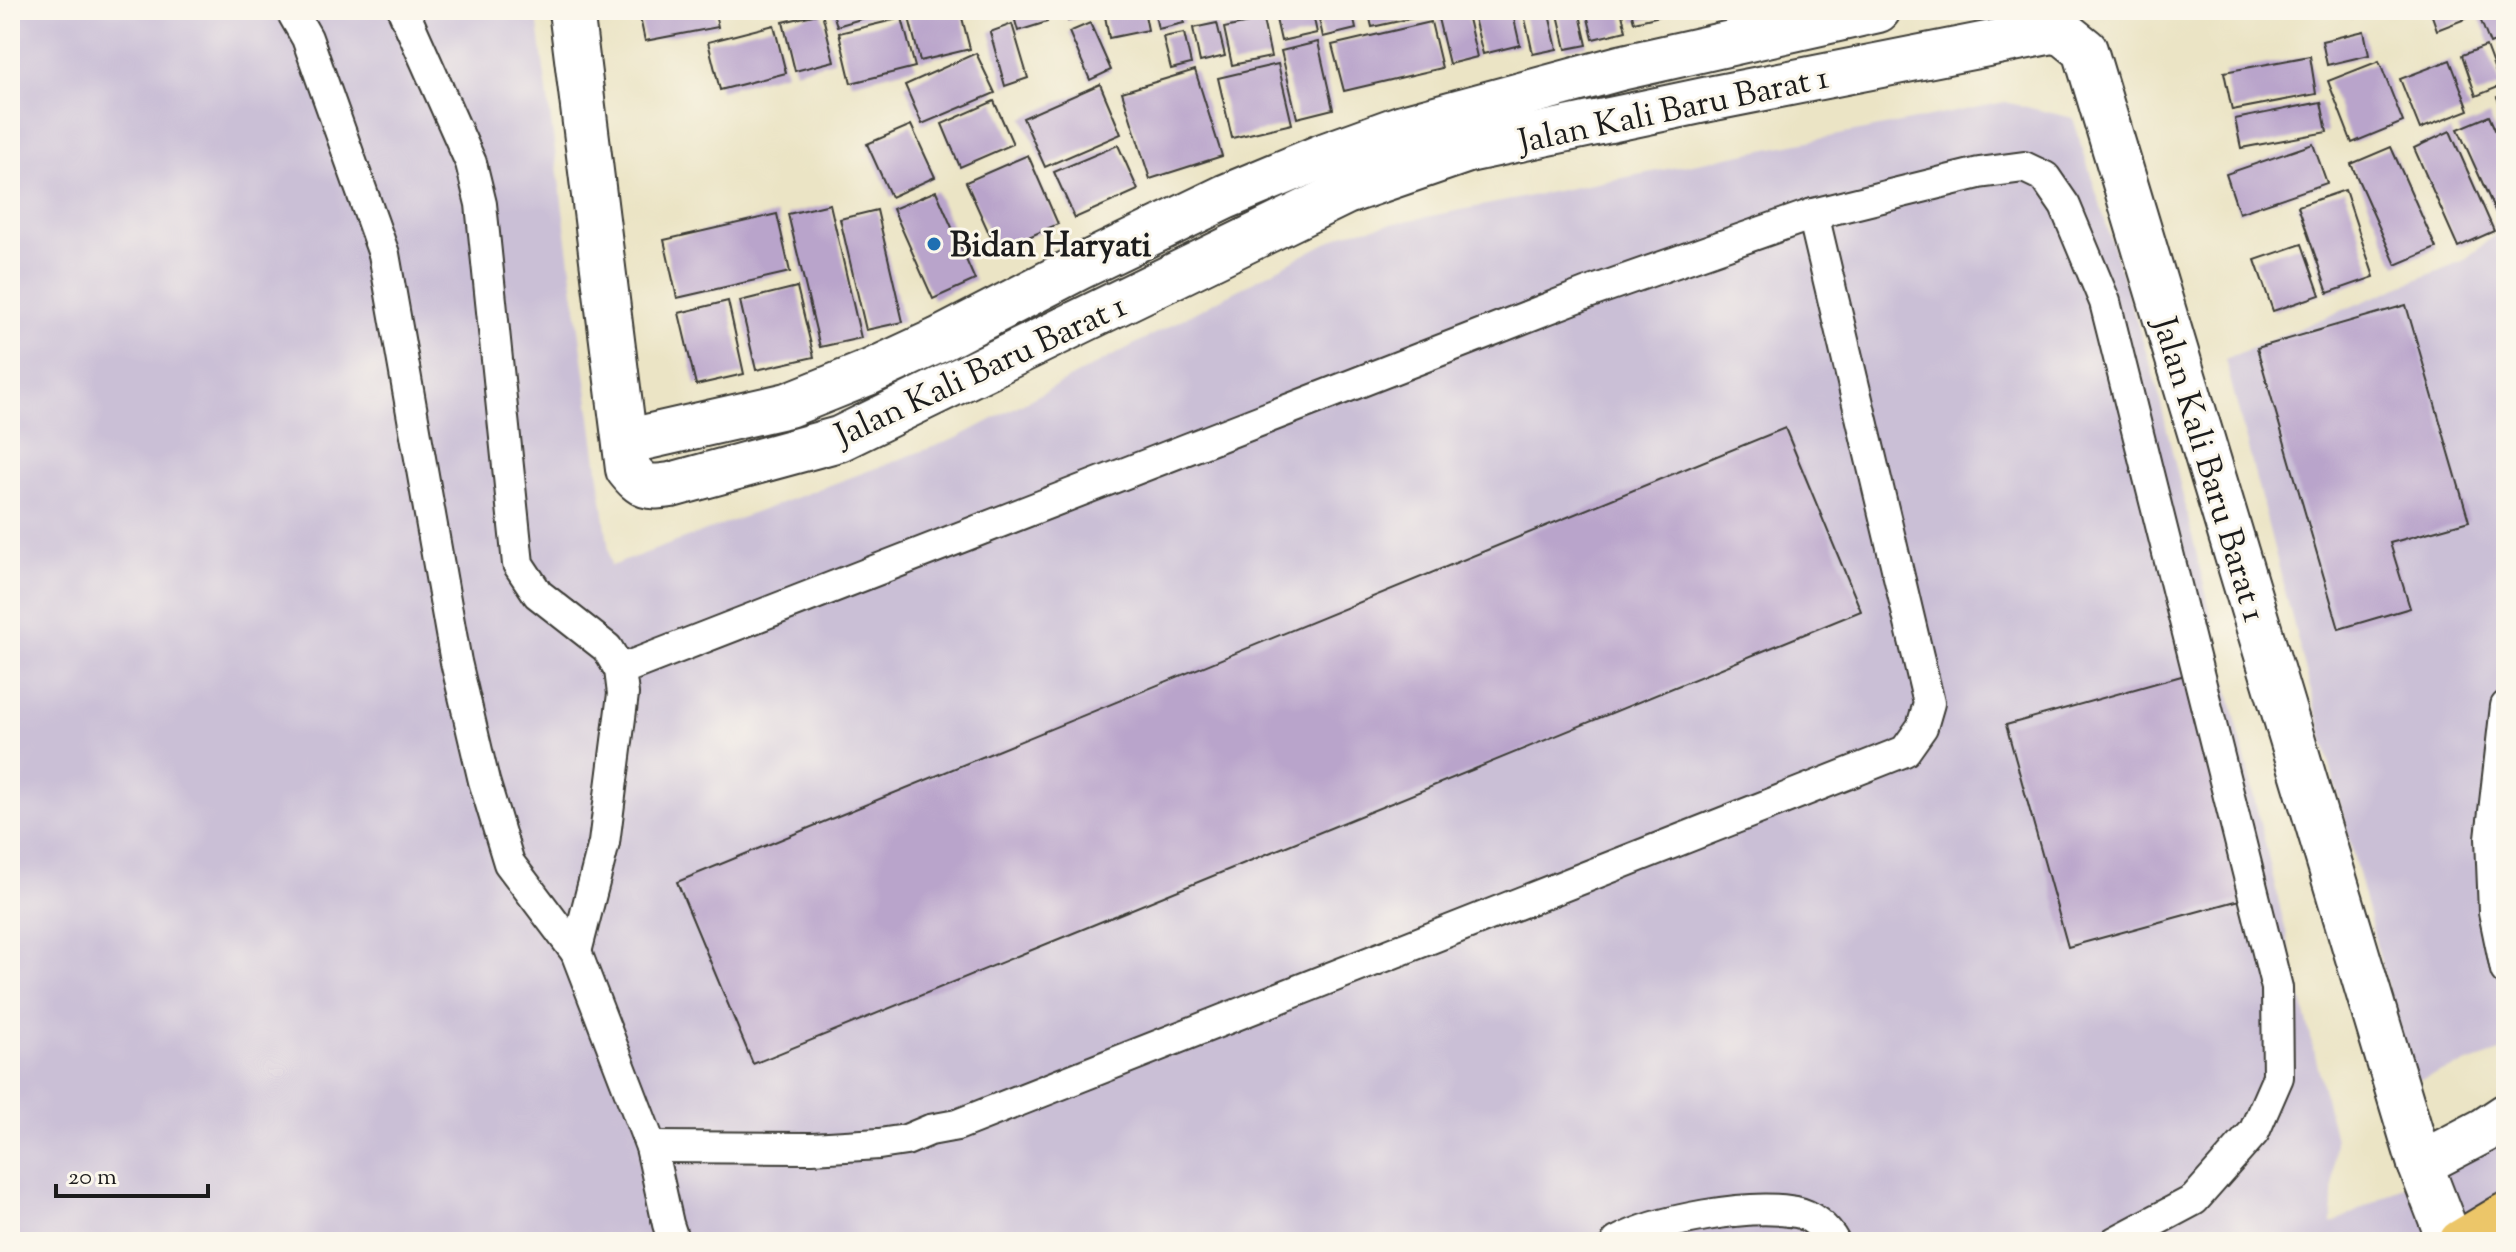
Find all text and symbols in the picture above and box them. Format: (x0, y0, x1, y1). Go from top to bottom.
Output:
street label: Jalan Kali Baru Barat 1 (1512, 55, 1833, 169)
place label: Bidan Haryati (950, 223, 1152, 272)
marker: Bidan Haryati (925, 235, 943, 253)
street label: Jalan Kali Baru Barat 1 (826, 283, 1135, 462)
street label: Jalan Kali Baru Barat 1 (2137, 310, 2277, 628)
scale bar (56, 1148, 208, 1198)
text: 20 m (68, 1161, 117, 1195)

